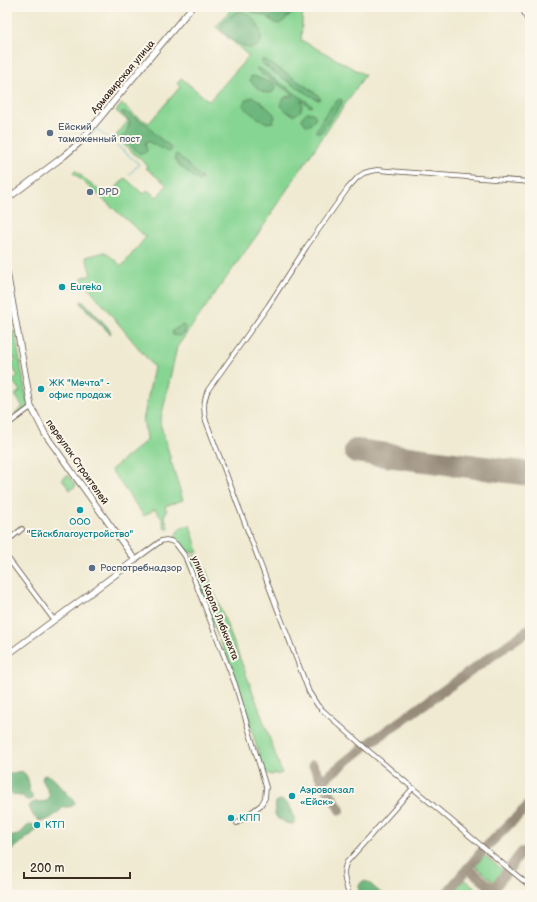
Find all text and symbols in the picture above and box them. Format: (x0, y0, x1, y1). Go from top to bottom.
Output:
street label: Армавирская улица (88, 38, 157, 117)
place label: Ейский таможенный пост (58, 121, 140, 145)
marker: Ейский таможенный пост (45, 128, 55, 138)
place label: DPD (98, 186, 119, 198)
marker: DPD (85, 187, 95, 197)
place label: Eureka (70, 281, 102, 293)
marker: Eureka (57, 282, 67, 292)
place label: ЖК "Мечта" - офис продаж (49, 377, 111, 401)
marker: ЖК "Мечта" - офис продаж (36, 384, 46, 394)
street label: переулок Строителей (43, 417, 111, 507)
marker: ООО "Ейскблагоустройство" (75, 505, 85, 515)
place label: ООО "Ейскблагоустройство" (27, 516, 134, 540)
street label: улица Карла Либкнехта (189, 554, 241, 662)
place label: Роспотребнадзор (100, 562, 182, 574)
marker: Роспотребнадзор (87, 563, 97, 573)
place label: Аэровокзал «Ейск» (299, 784, 355, 808)
marker: Аэровокзал «Ейск» (287, 791, 297, 801)
place label: КПП (239, 812, 260, 824)
marker: КПП (226, 813, 236, 823)
place label: КТП (45, 819, 65, 831)
marker: КТП (32, 820, 42, 830)
scale bar (24, 854, 130, 880)
text: 200 m (30, 861, 64, 876)

